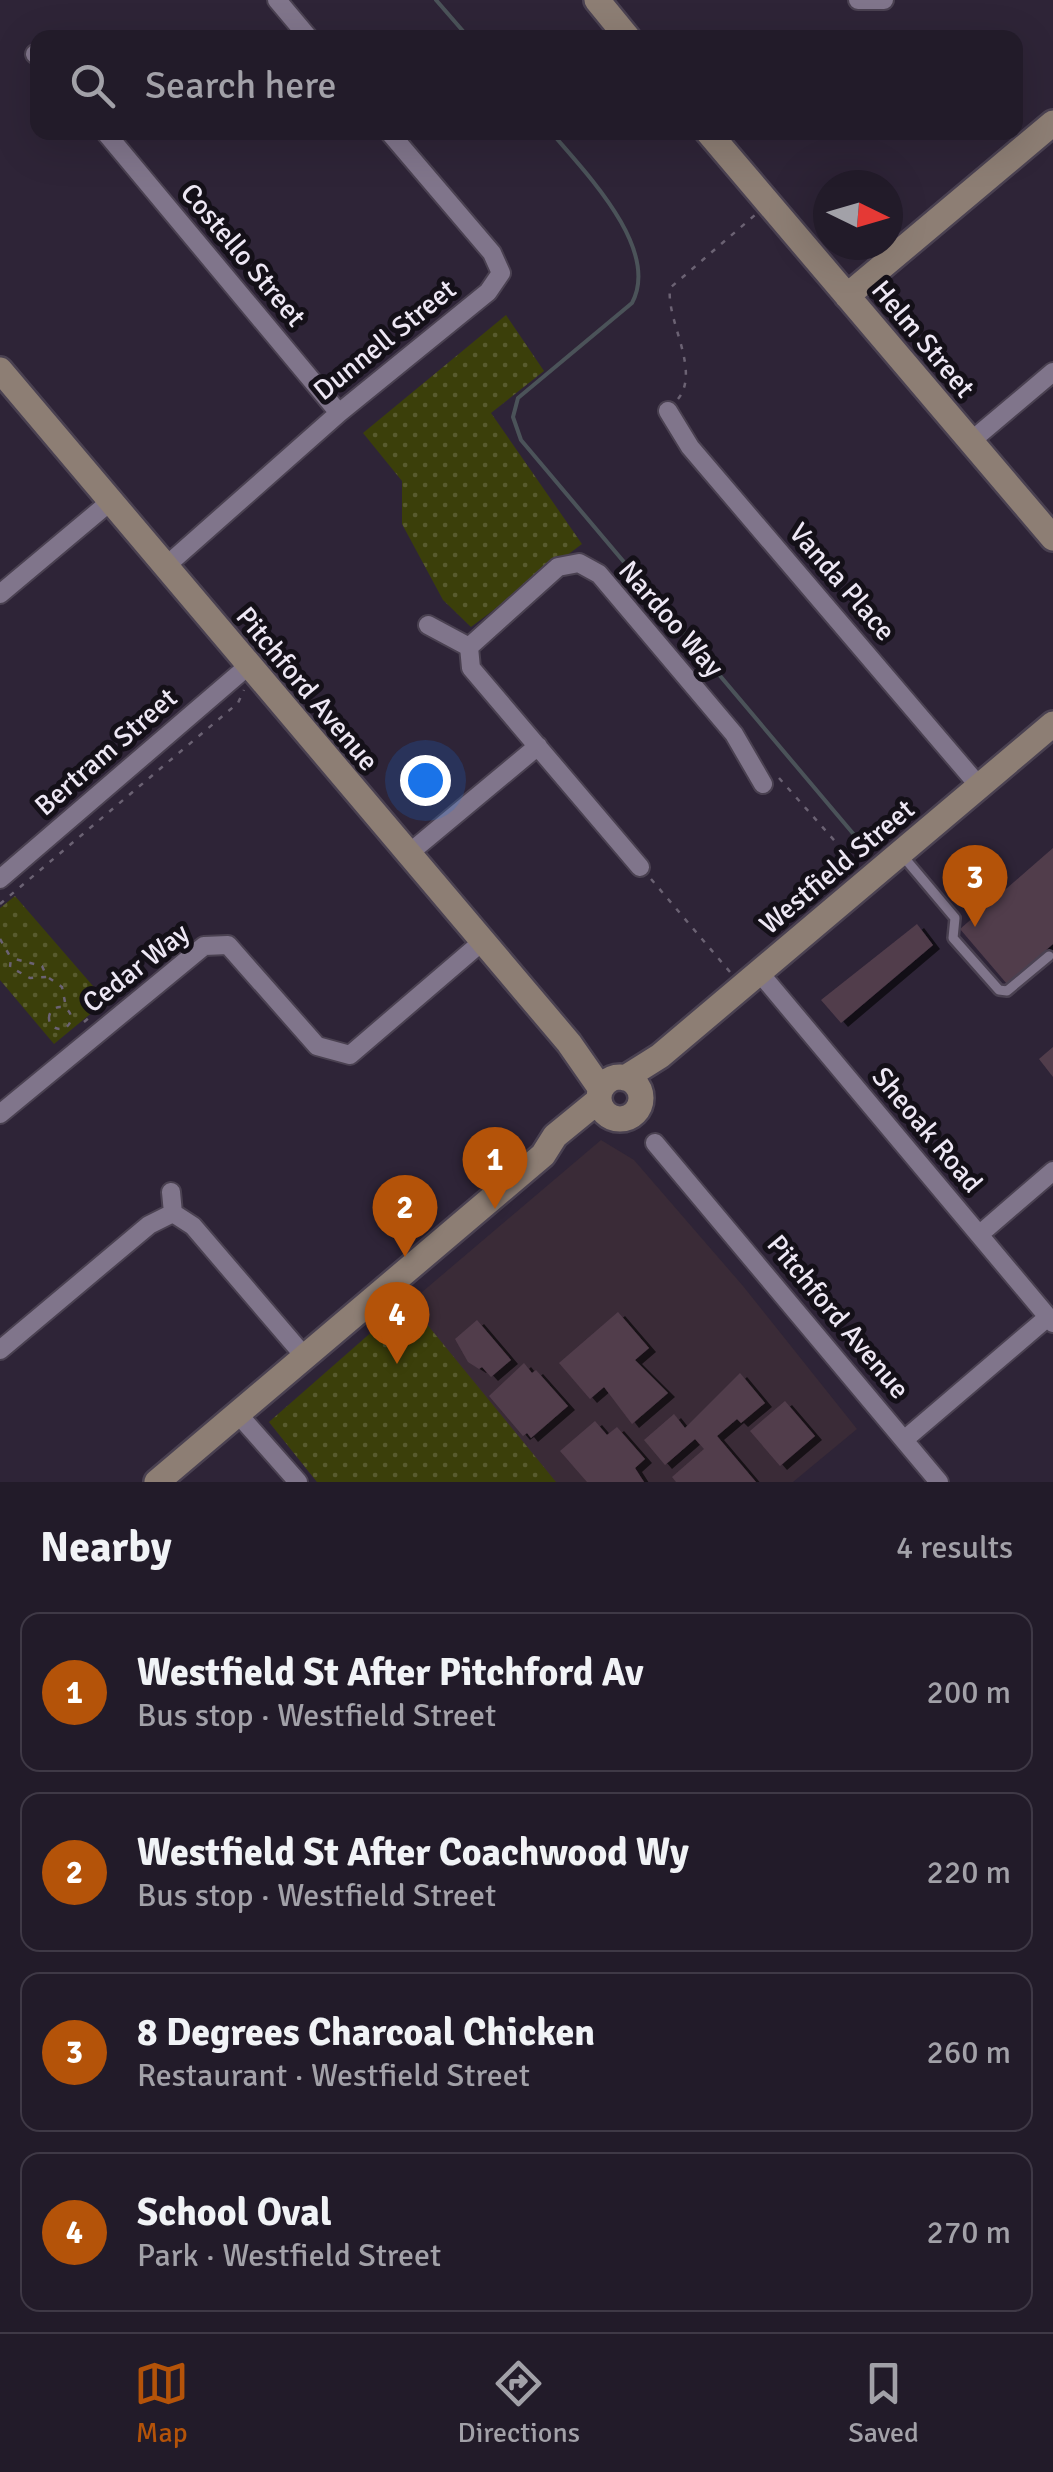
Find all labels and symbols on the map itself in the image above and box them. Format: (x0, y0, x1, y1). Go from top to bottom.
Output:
north arrow (813, 170, 903, 260)
street label: Costello Street (173, 176, 313, 334)
street label: Dunnell Street (307, 272, 463, 408)
street label: Helm Street (864, 273, 982, 405)
street label: Vanda Place (782, 516, 902, 648)
street label: Nardoo Way (611, 554, 731, 684)
street label: Pitchford Avenue (229, 600, 385, 778)
street label: Bertram Street (28, 681, 184, 823)
your location (400, 755, 451, 806)
street label: Westfield Street (753, 792, 921, 942)
pin: 3 (942, 844, 1008, 927)
street label: Cedar Way (76, 916, 196, 1020)
street label: Sheoak Road (865, 1060, 989, 1200)
pin: 1 (462, 1126, 528, 1209)
pin: 2 (372, 1174, 438, 1257)
street label: Pitchford Avenue (760, 1228, 916, 1406)
pin: 4 (364, 1282, 430, 1364)

